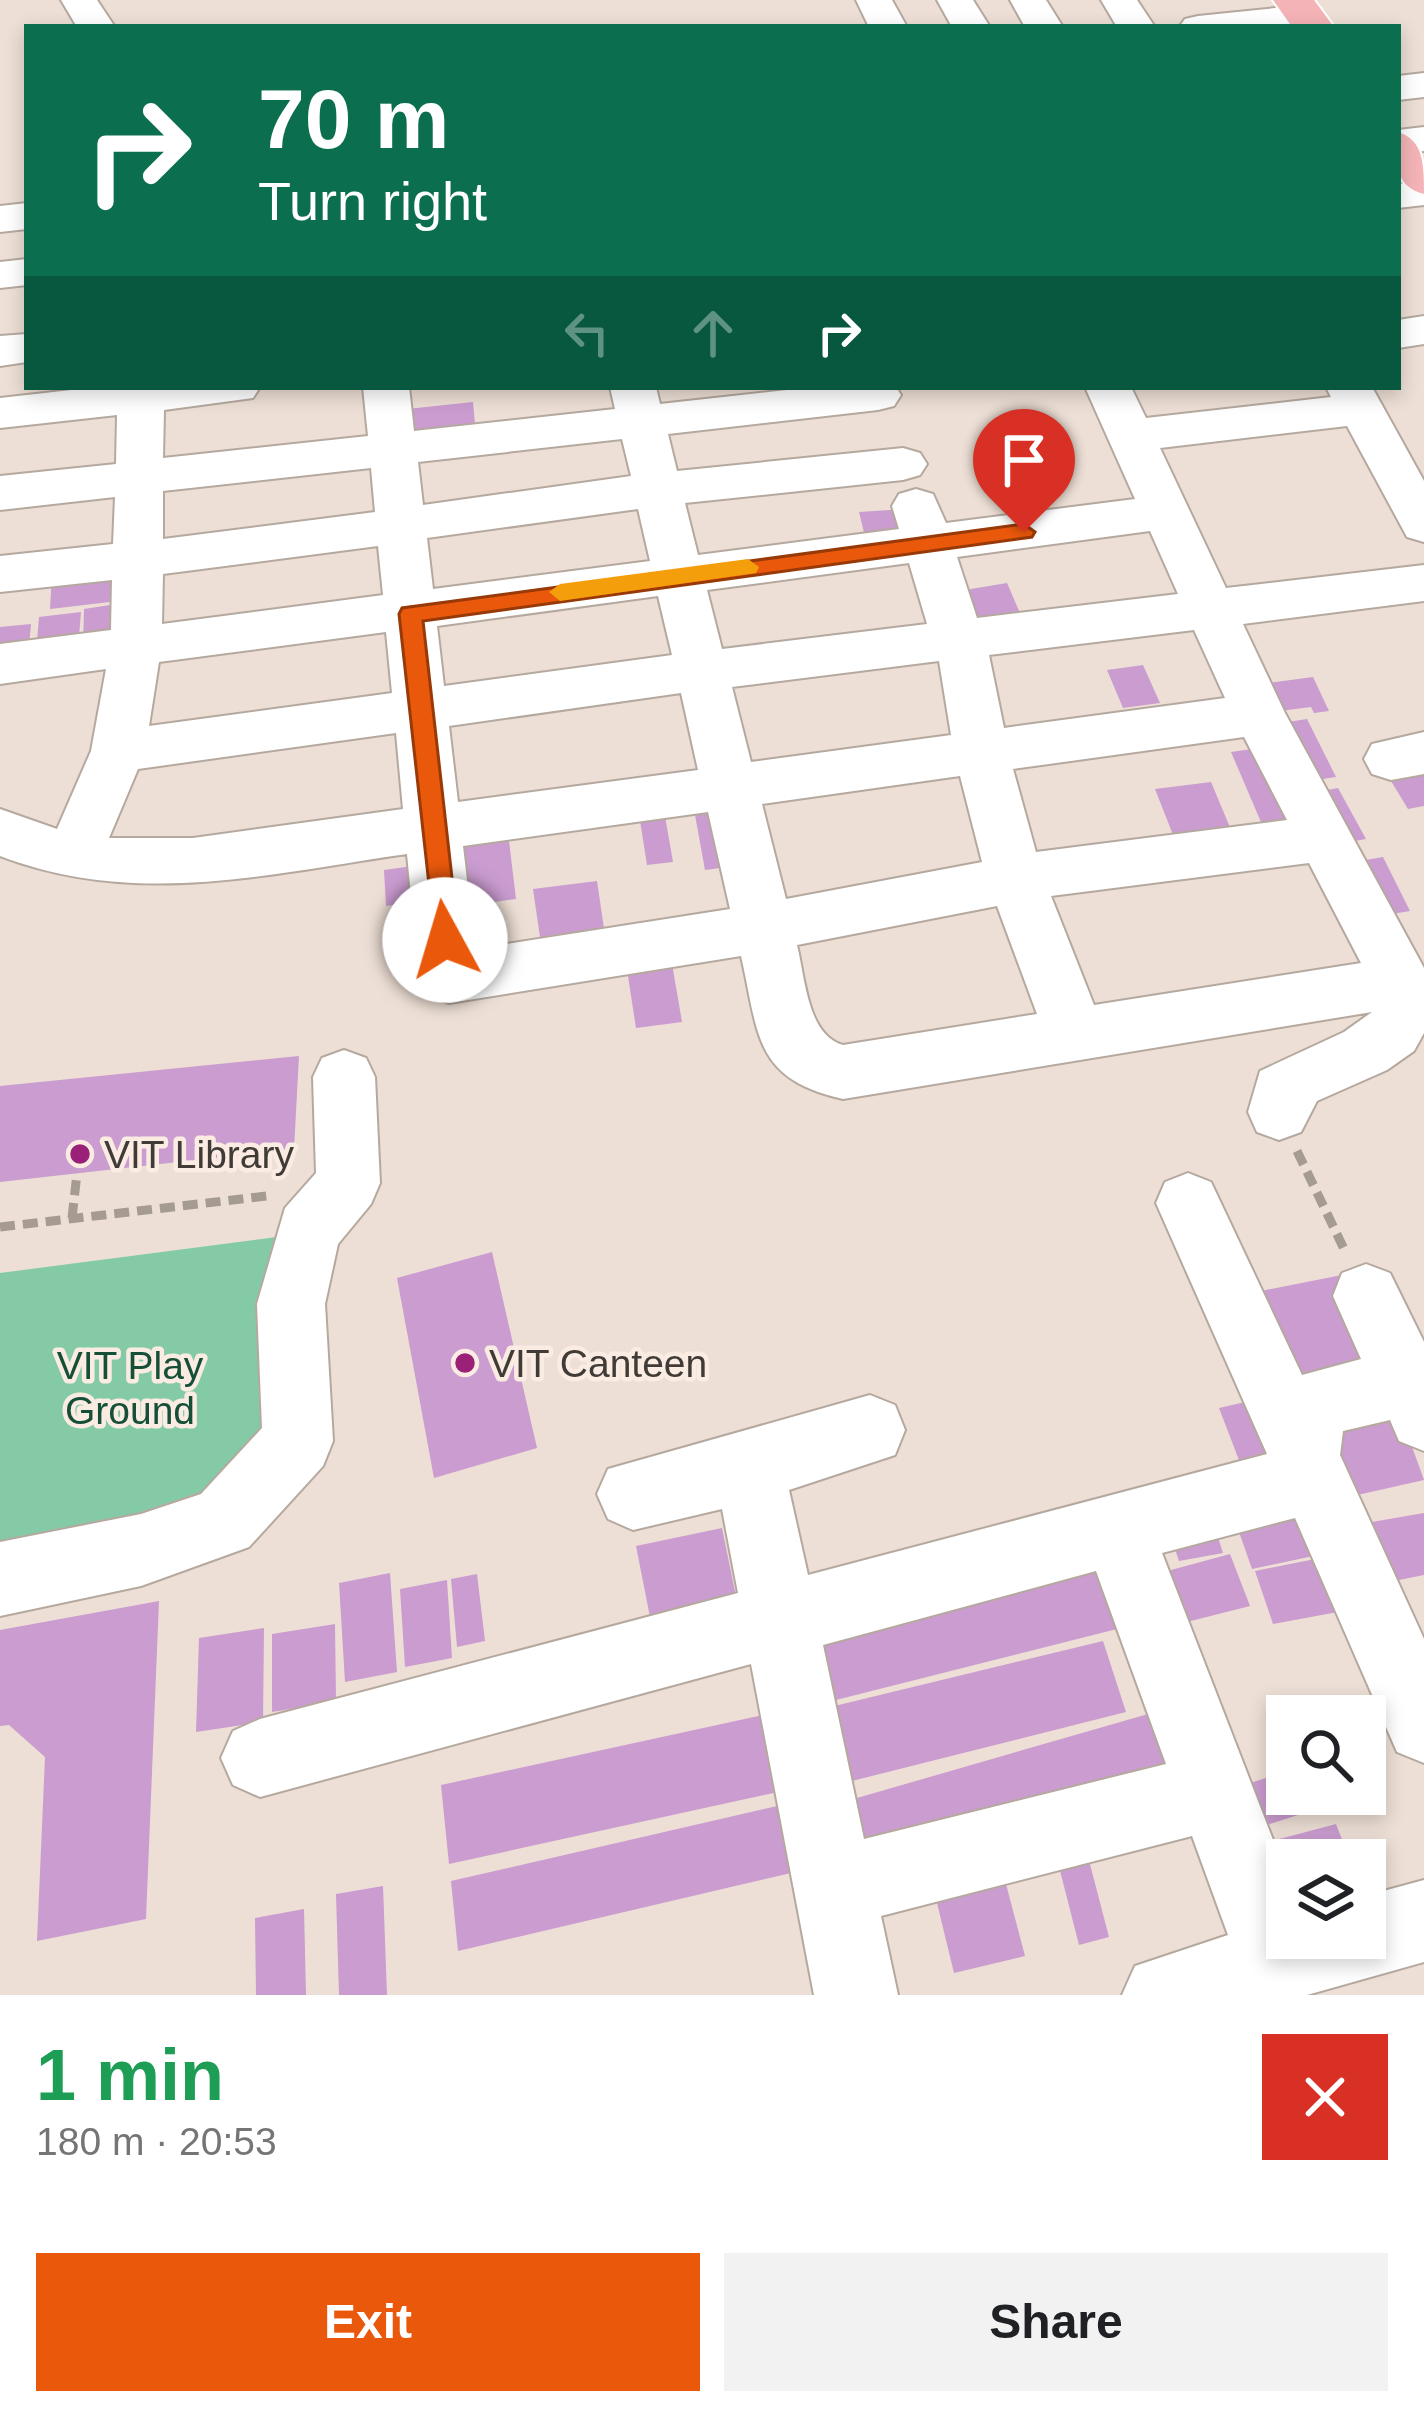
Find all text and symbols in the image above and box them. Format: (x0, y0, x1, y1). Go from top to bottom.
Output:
icon: right (60, 72, 216, 228)
text: 70 m (258, 72, 449, 166)
text: Turn right (258, 171, 487, 231)
icon: left (554, 300, 620, 366)
icon: ahead (680, 300, 746, 366)
icon: right (806, 300, 872, 366)
pin (973, 409, 1075, 532)
icon: arrive (991, 427, 1057, 493)
position arrow (382, 877, 508, 1003)
place label: VIT Library (104, 1133, 295, 1176)
marker: VIT Library (67, 1141, 93, 1167)
place label: VIT Canteen (489, 1342, 707, 1385)
park label: VIT Play Ground (57, 1344, 204, 1432)
marker: VIT Canteen (452, 1350, 478, 1376)
map controls (1266, 1695, 1386, 1959)
button: search (1266, 1695, 1386, 1815)
button: layers (1266, 1839, 1386, 1959)
button: close (1262, 2034, 1388, 2160)
text: 1 min (36, 2035, 224, 2115)
text: 180 m · 20:53 (36, 2120, 277, 2163)
button: Exit (36, 2253, 700, 2391)
button: Share (724, 2253, 1388, 2391)

